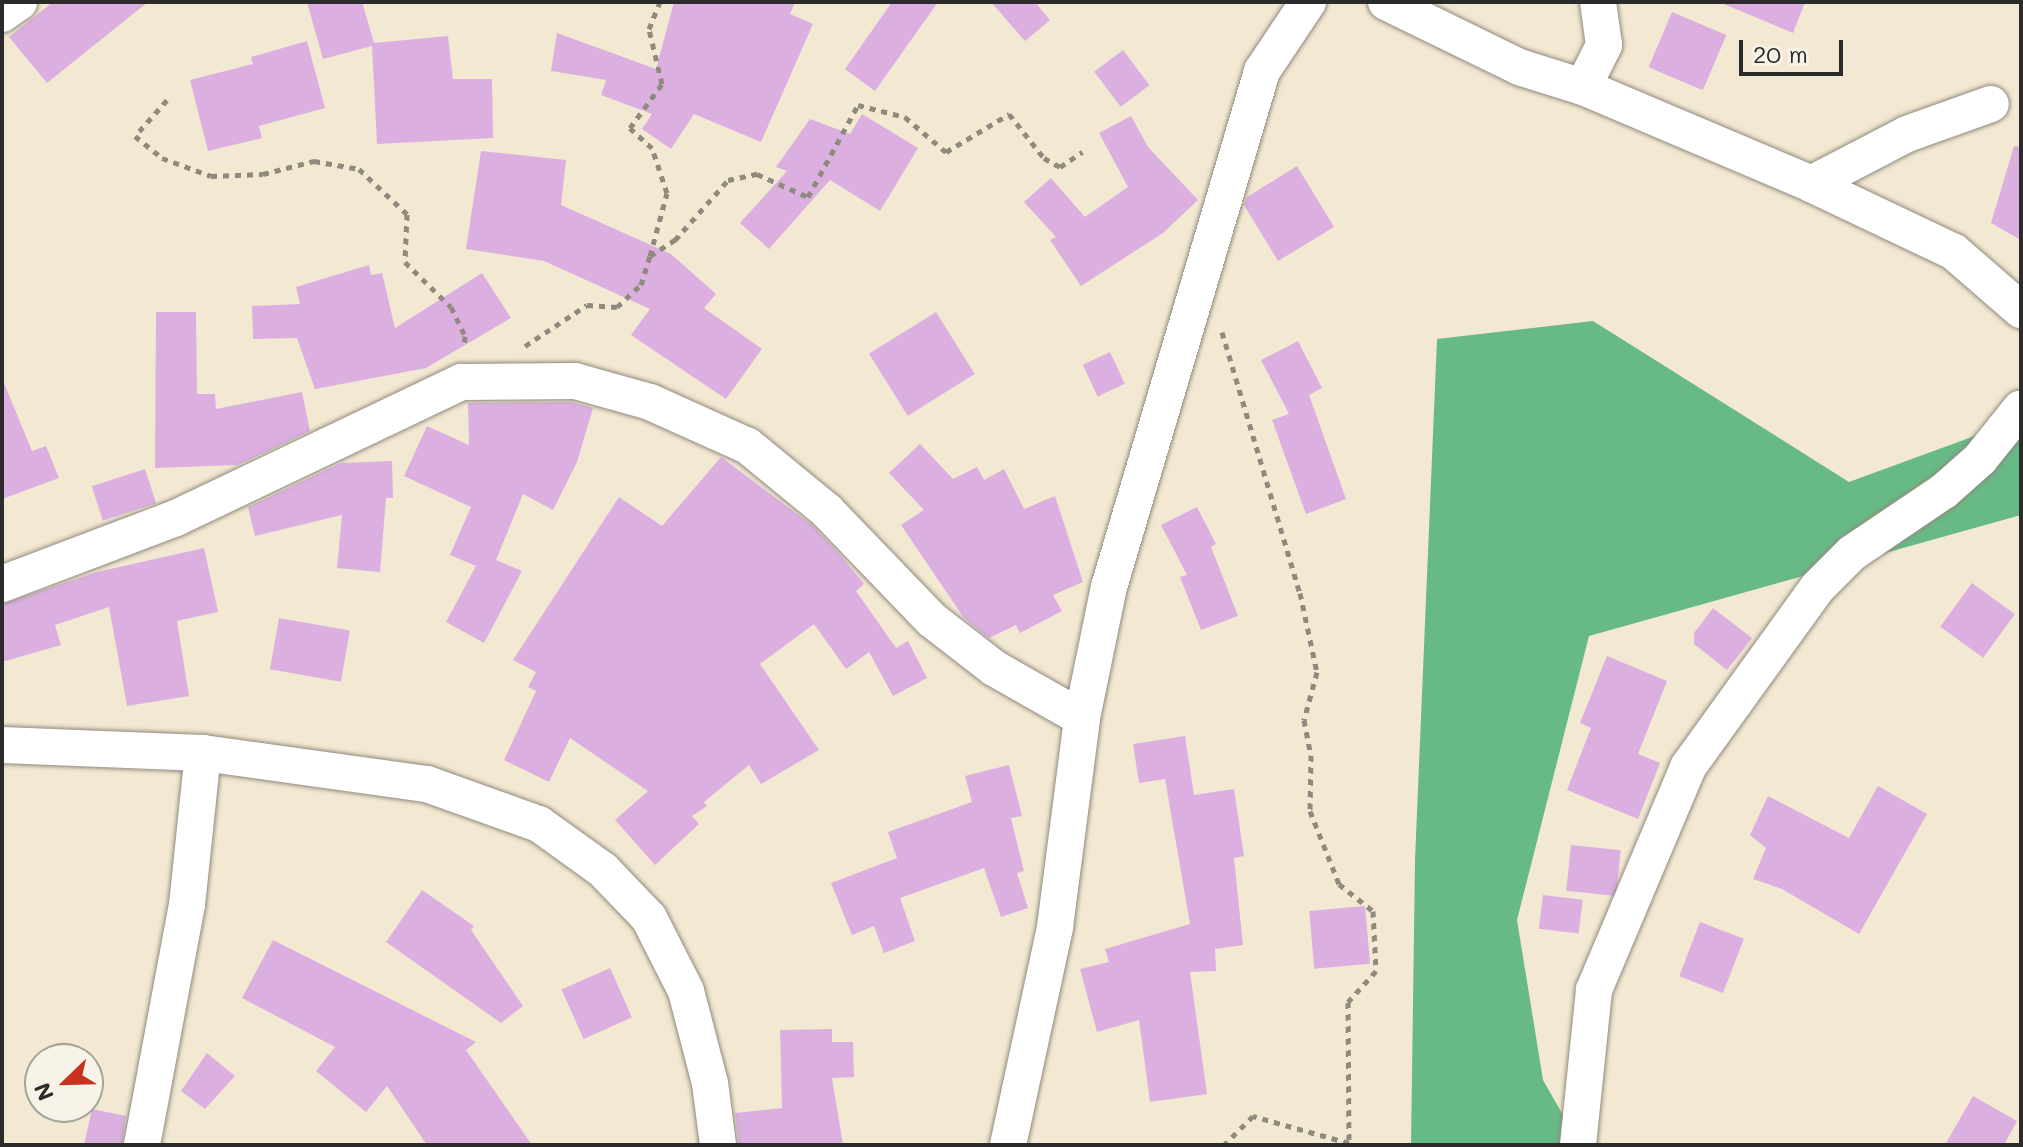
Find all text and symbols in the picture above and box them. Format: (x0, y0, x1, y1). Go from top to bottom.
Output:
scale bar (1743, 24, 1847, 74)
text: 20 m (1753, 38, 1808, 69)
north arrow (24, 1043, 104, 1123)
text: N (27, 1078, 60, 1105)

